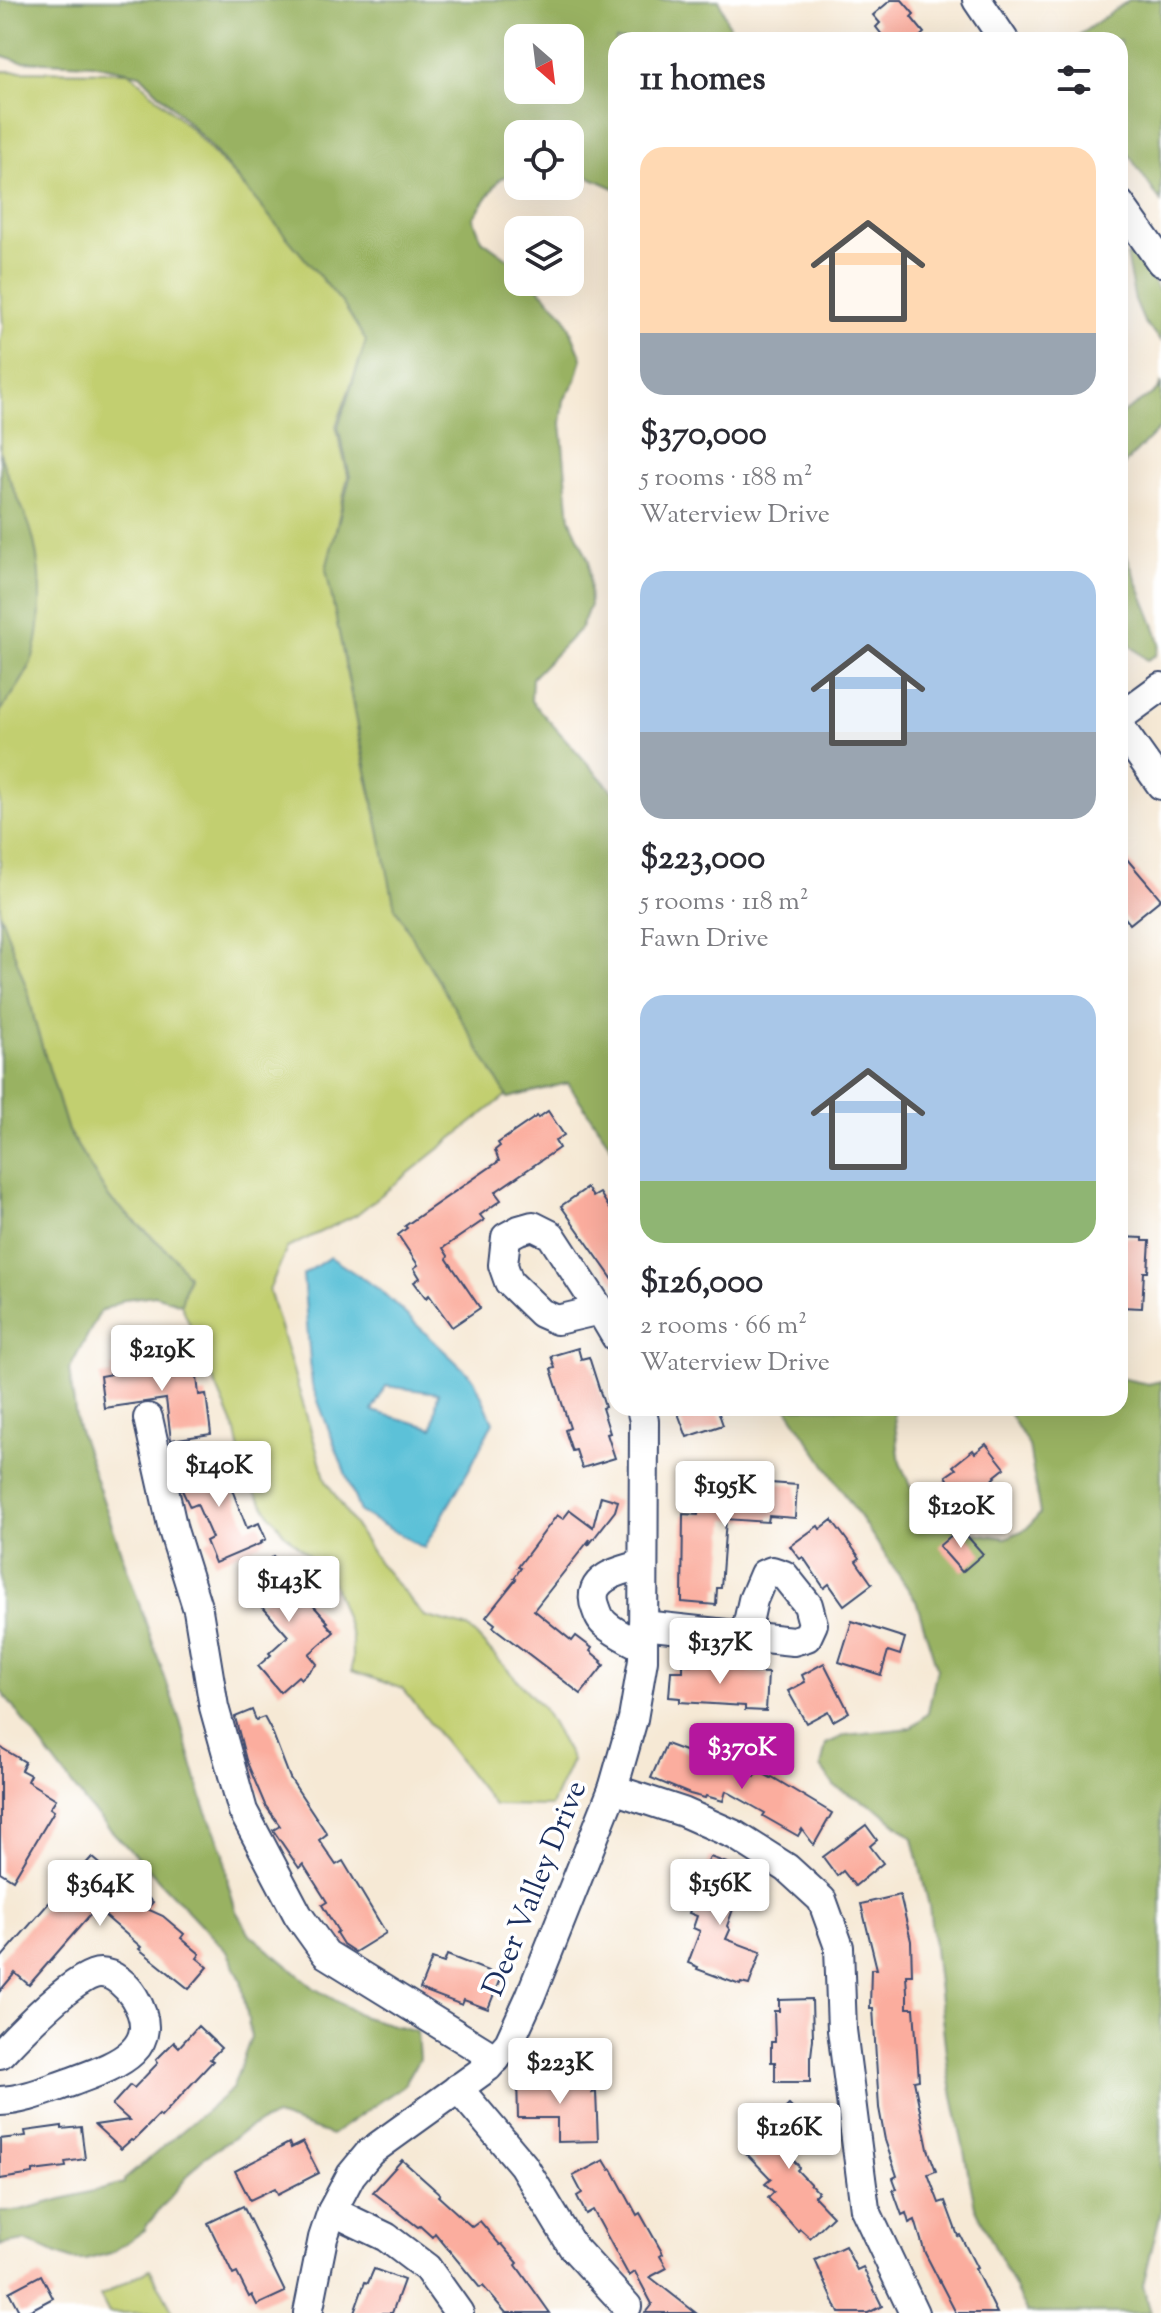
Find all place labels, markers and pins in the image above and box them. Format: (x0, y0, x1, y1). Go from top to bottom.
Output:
pin: $219K (106, 1325, 218, 1393)
pin: $140K (163, 1441, 275, 1509)
pin: $195K (669, 1461, 781, 1529)
pin: $120K (905, 1482, 1017, 1550)
pin: $143K (233, 1556, 345, 1624)
pin: $137K (664, 1618, 776, 1686)
pin: $370K (686, 1723, 798, 1791)
pin: $156K (664, 1859, 776, 1927)
pin: $364K (44, 1860, 156, 1928)
pin: $223K (504, 2038, 616, 2106)
pin: $126K (733, 2103, 845, 2171)

